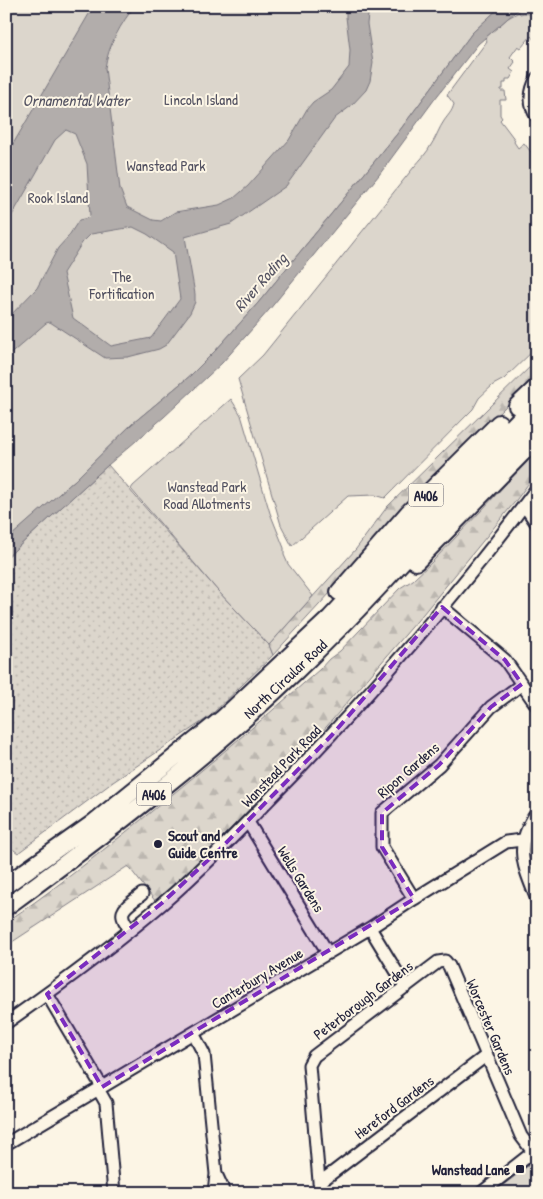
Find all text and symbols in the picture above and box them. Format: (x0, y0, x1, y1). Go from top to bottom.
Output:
water label: Ornamental Water (23, 89, 131, 111)
park label: Lincoln Island (164, 89, 238, 110)
park label: Wanstead Park (126, 155, 206, 176)
park label: Rook Island (28, 187, 88, 208)
water label: River Roding (228, 247, 292, 316)
park label: The Fortification (88, 266, 155, 304)
park label: Wanstead Park Road Allotments (164, 476, 251, 514)
road number: A406 (408, 484, 444, 506)
street label: North Circular Road (239, 635, 332, 723)
street label: Wanstead Park Road (236, 720, 326, 812)
street label: Ripon Gardens (372, 737, 444, 803)
road number: A406 (136, 782, 172, 806)
place label: Scout and Guide Centre (168, 825, 238, 863)
marker: Scout and Guide Centre (152, 838, 164, 850)
street label: Wells Gardens (272, 842, 330, 916)
street label: Canterbury Avenue (207, 942, 307, 1014)
street label: Peterborough Gardens (309, 955, 417, 1044)
street label: Worcester Gardens (461, 976, 521, 1078)
street label: Hereford Gardens (350, 1070, 438, 1144)
place label: Wanstead Lane (432, 1159, 510, 1180)
marker: Wanstead Lane (514, 1163, 526, 1175)

